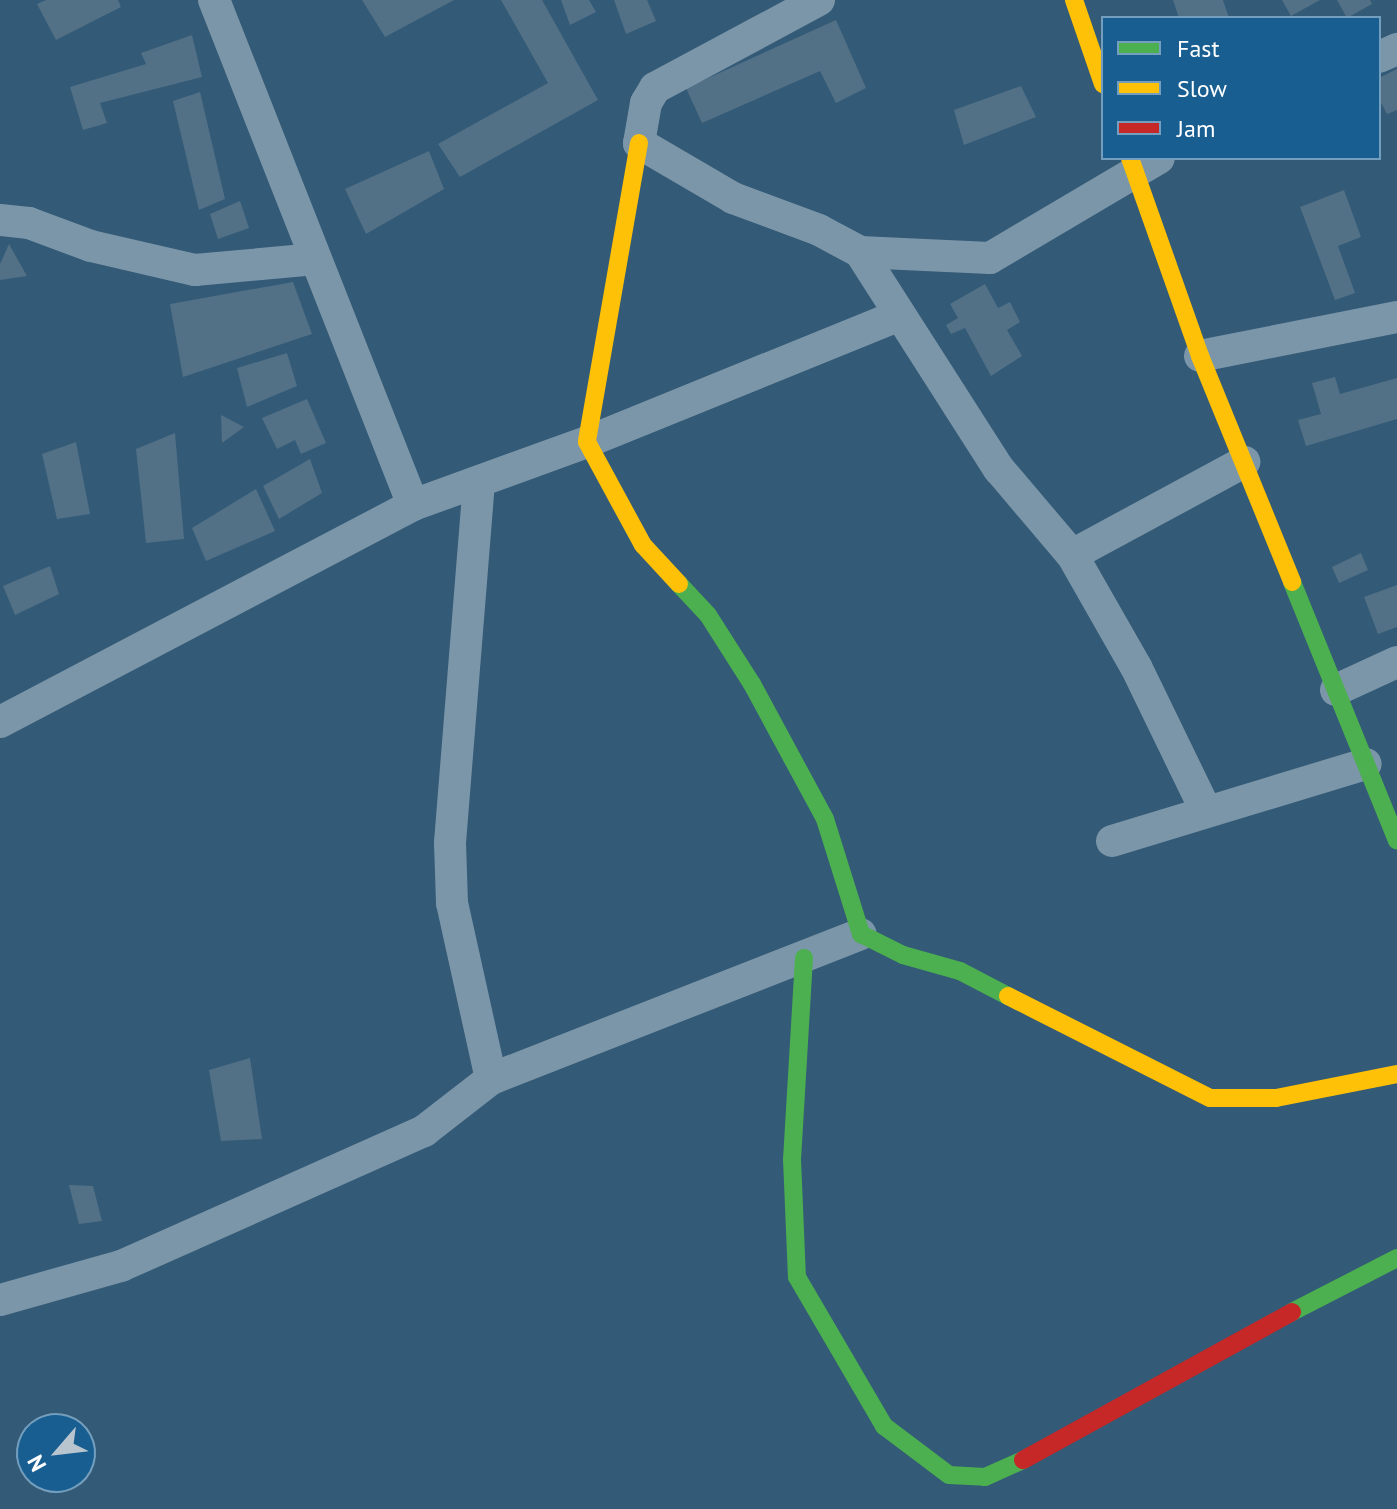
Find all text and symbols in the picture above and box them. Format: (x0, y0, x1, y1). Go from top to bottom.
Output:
legend (1101, 16, 1381, 160)
text: Fast (1177, 33, 1220, 64)
text: Slow (1177, 73, 1227, 104)
text: Jam (1177, 113, 1215, 144)
north arrow (16, 1413, 96, 1493)
text: N (21, 1450, 52, 1476)

